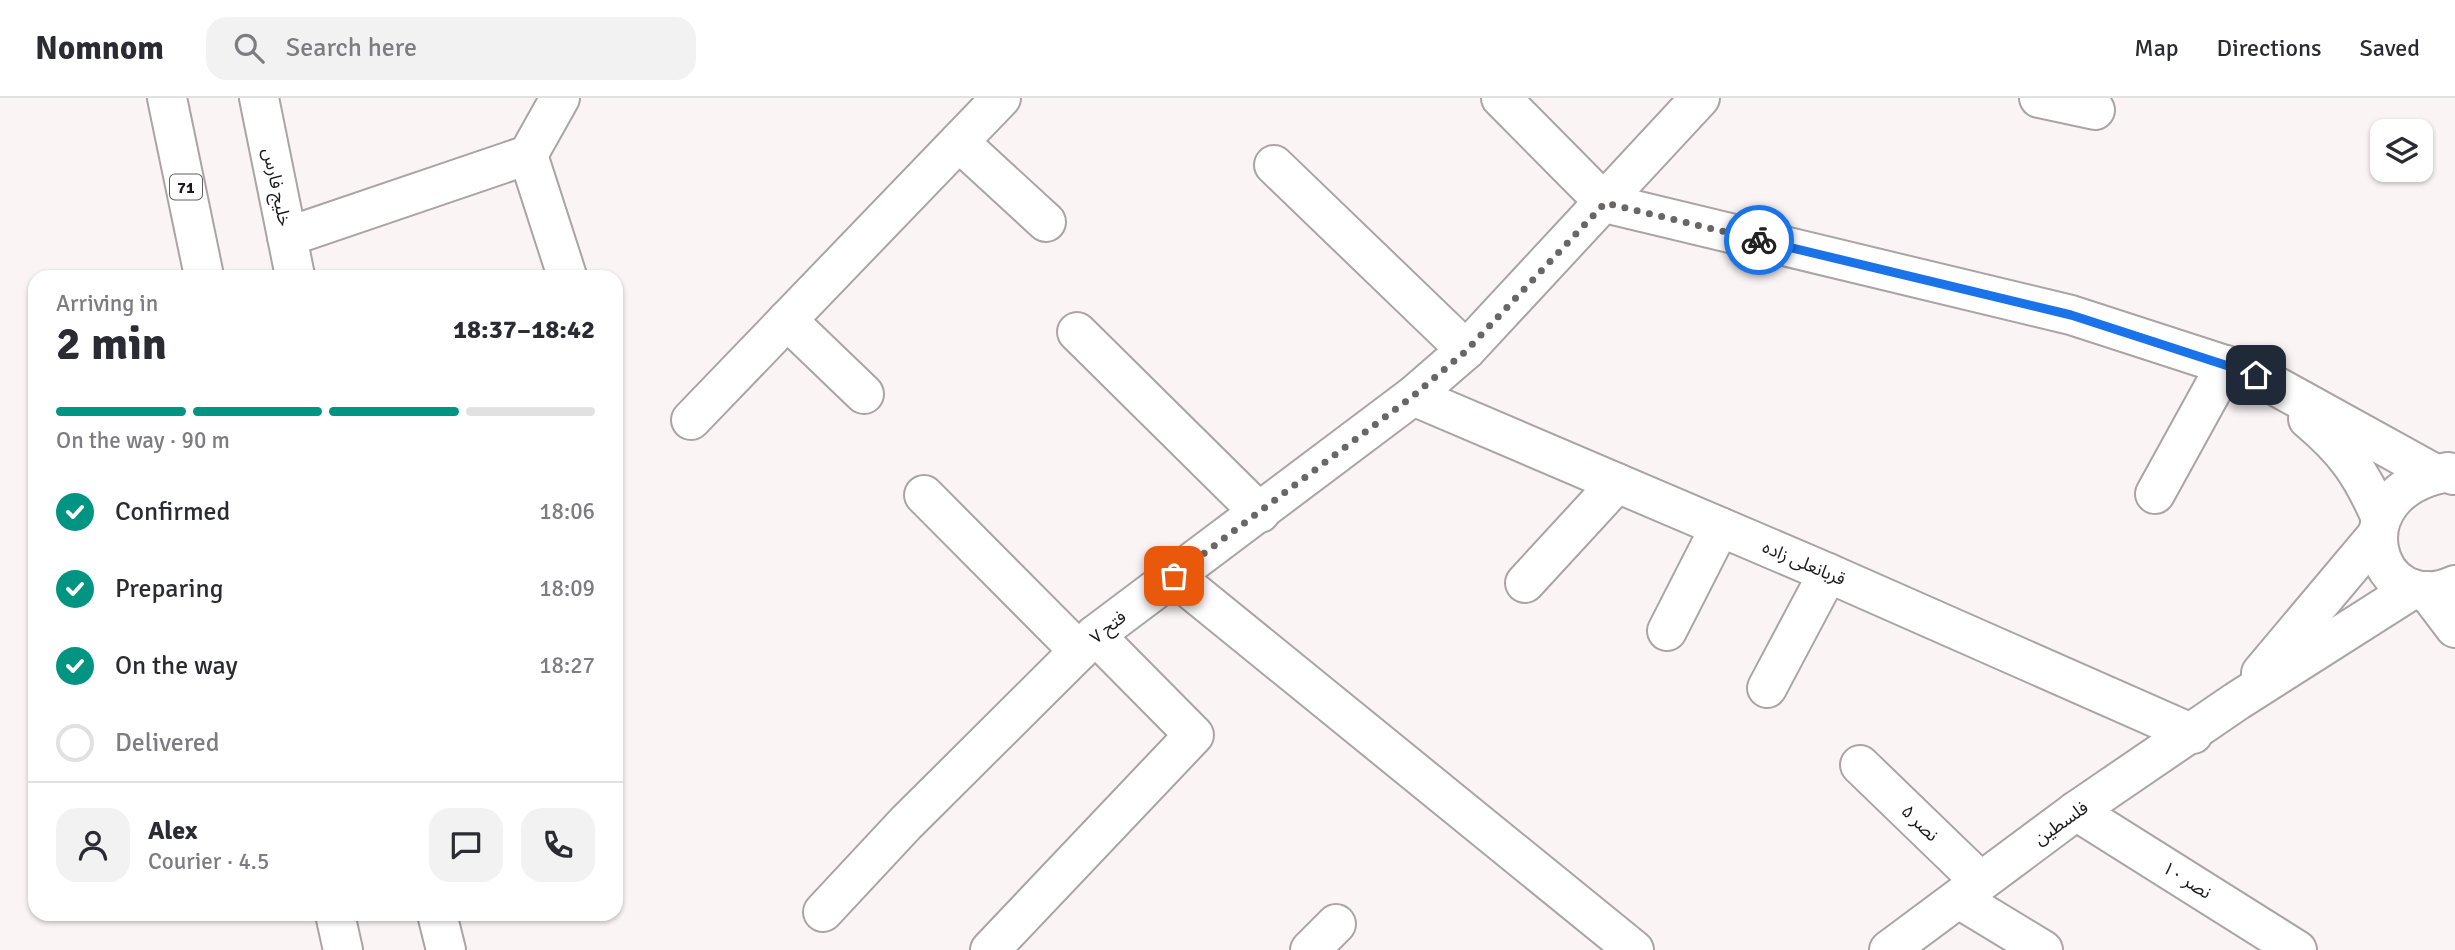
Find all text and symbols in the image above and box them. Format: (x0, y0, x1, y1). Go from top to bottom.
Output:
search box (206, 17, 696, 80)
text: Nomnom (35, 28, 164, 69)
icon: search (230, 29, 268, 67)
text: Search here (286, 32, 417, 64)
text: Map (2134, 33, 2179, 63)
text: Directions (2217, 33, 2322, 63)
text: Saved (2360, 33, 2420, 63)
map controls (2370, 119, 2433, 182)
button: layers (2370, 119, 2433, 182)
street label: خلیج فارس (256, 146, 296, 229)
road number: 71 (170, 174, 202, 200)
courier (1724, 205, 1794, 275)
icon: bike (1740, 221, 1778, 259)
text: Arriving in (56, 289, 158, 318)
text: 18:37–18:42 (453, 314, 595, 346)
text: 2 min (56, 316, 167, 372)
pin (2226, 345, 2286, 405)
icon: home (2237, 356, 2275, 394)
text: On the way · 90 m (56, 426, 230, 455)
icon: check (56, 493, 94, 531)
text: Confirmed (115, 496, 230, 528)
text: 18:06 (539, 497, 595, 526)
street label: قربانعلی زاده (1759, 536, 1849, 590)
pin (1144, 546, 1204, 606)
icon: bag (1155, 557, 1193, 595)
icon: check (56, 570, 94, 608)
text: Preparing (115, 573, 223, 605)
text: 18:09 (539, 574, 595, 603)
street label: فتح ۷ (1085, 606, 1132, 650)
icon: check (56, 647, 94, 685)
text: On the way (115, 650, 238, 682)
text: 18:27 (539, 651, 595, 680)
text: Delivered (115, 727, 220, 759)
street label: فلسطین (2030, 796, 2092, 850)
street label: نصر ۵ (1897, 800, 1943, 846)
button: person (56, 808, 130, 882)
button: chat (429, 808, 503, 882)
button: phone (521, 808, 595, 882)
text: Alex (148, 815, 198, 847)
text: Courier · 4.5 (148, 847, 269, 876)
street label: نصر ۱۰ (2158, 856, 2216, 904)

